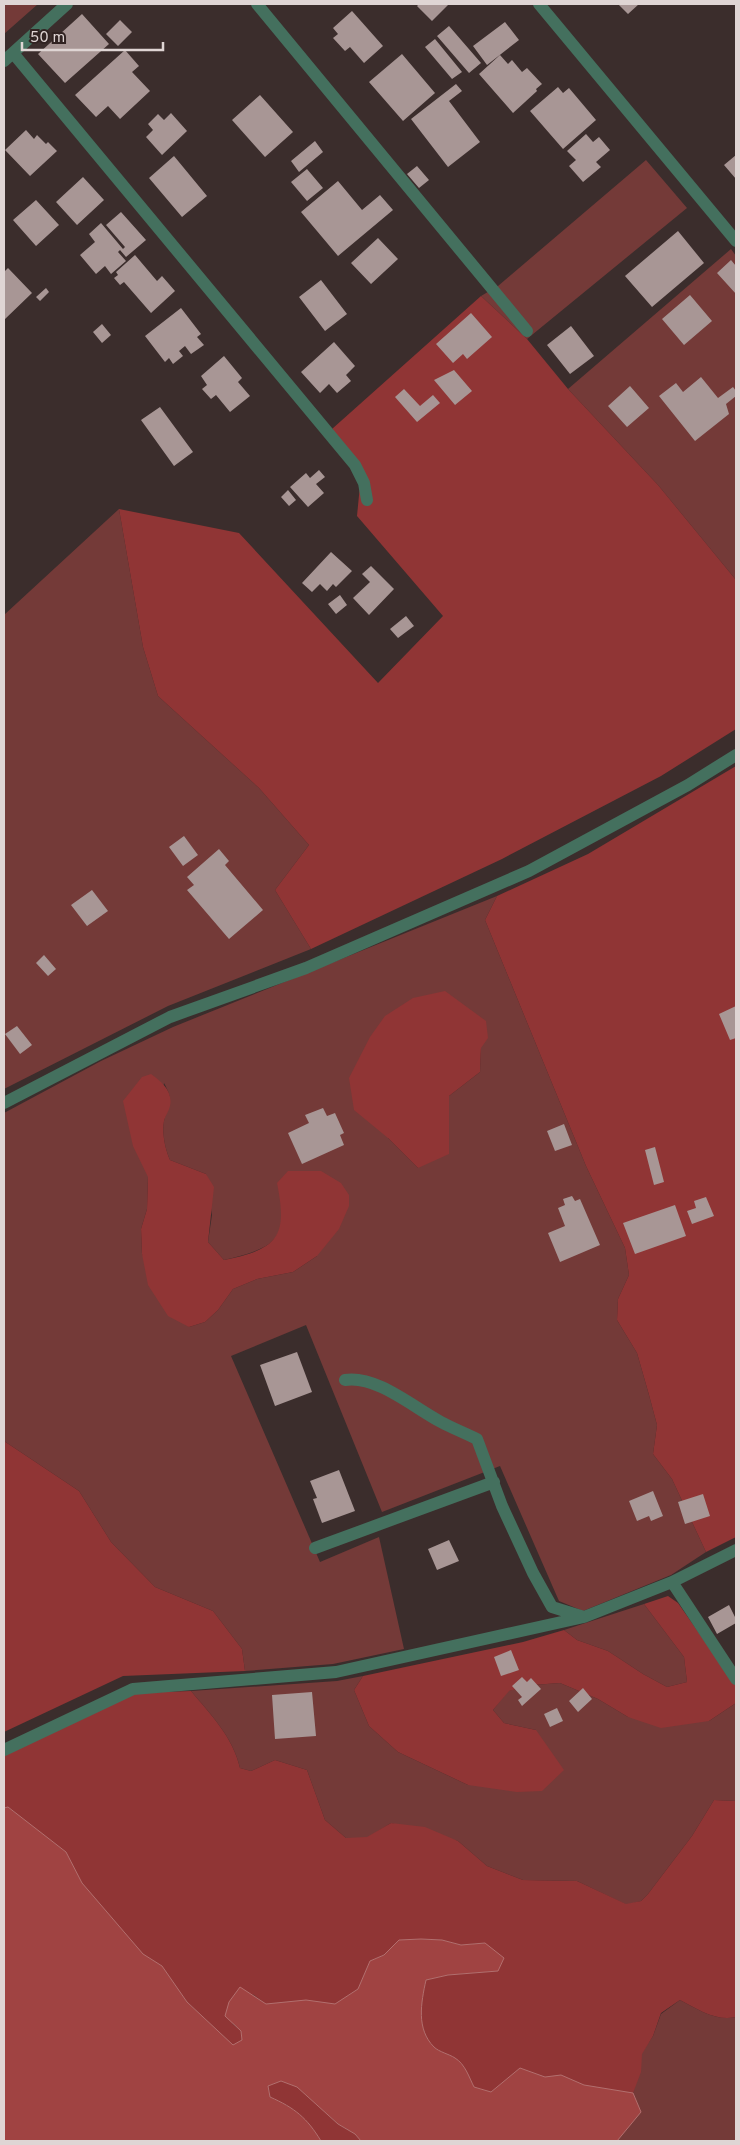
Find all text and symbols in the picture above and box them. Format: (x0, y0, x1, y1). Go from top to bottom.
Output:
scale bar (22, 20, 164, 52)
text: 50 m (30, 29, 65, 48)

